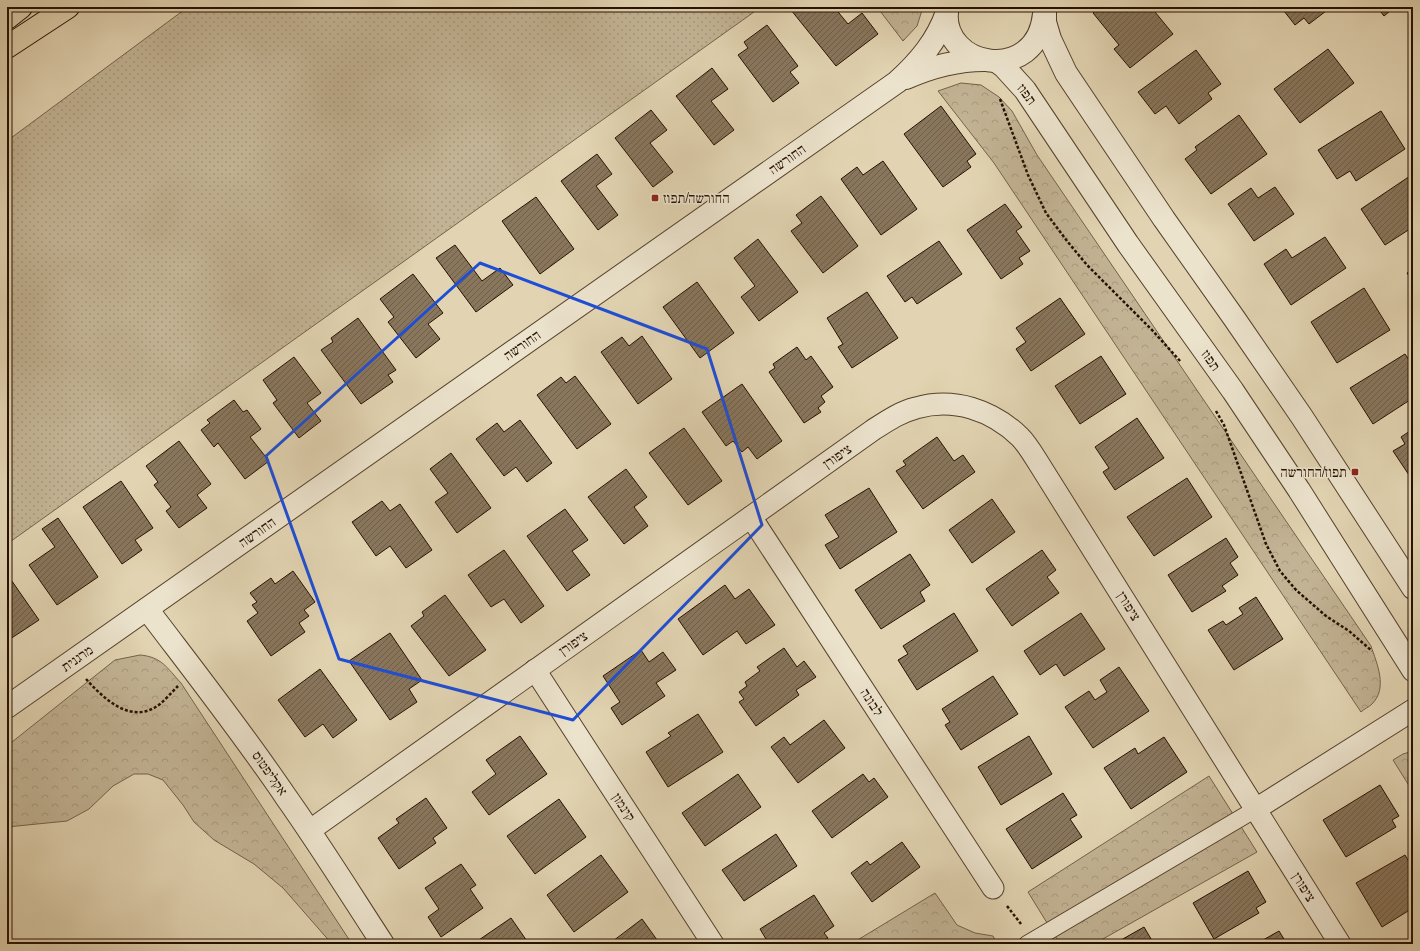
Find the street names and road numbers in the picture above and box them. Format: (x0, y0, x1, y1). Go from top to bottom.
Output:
street label: תפוז (1012, 80, 1040, 109)
street label: החורשה (765, 141, 810, 179)
street label: החורשה (500, 327, 545, 365)
street label: תפוז (1196, 346, 1224, 375)
street label: ציפורן (820, 440, 856, 473)
street label: החורשה (235, 514, 280, 552)
street label: ציפורן (1112, 588, 1144, 625)
street label: ציפורן (556, 627, 592, 660)
street label: מרגנית (58, 641, 97, 676)
street label: לבונה (856, 685, 887, 720)
street label: אקליפטוס (247, 748, 291, 799)
street label: קינמון (607, 790, 639, 825)
street label: ציפורן (1287, 869, 1319, 906)

